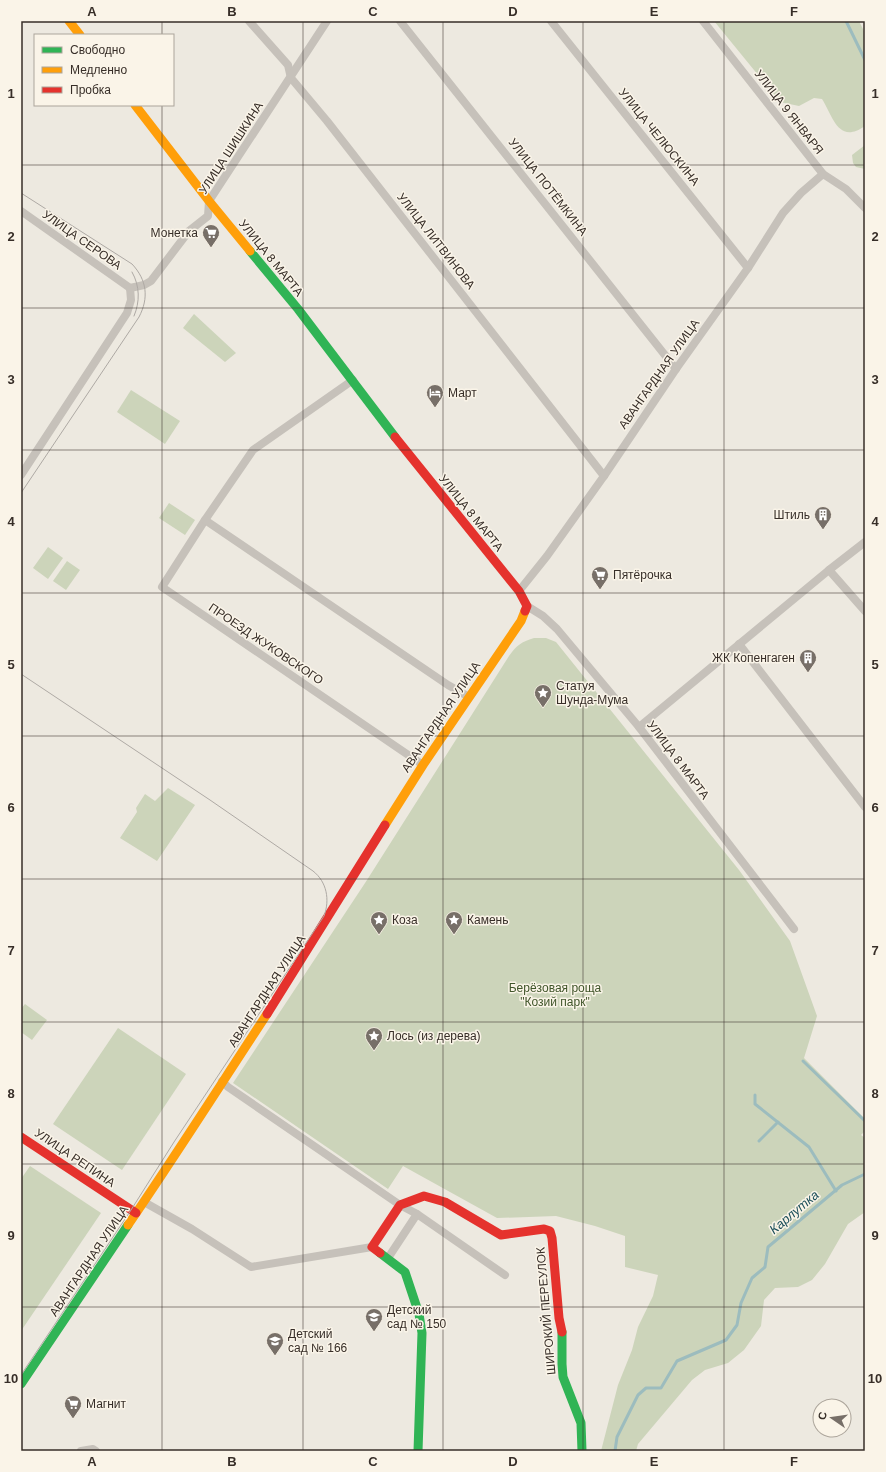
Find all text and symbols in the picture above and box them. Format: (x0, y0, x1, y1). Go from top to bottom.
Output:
text: A (87, 4, 97, 19)
text: B (227, 4, 237, 19)
text: C (368, 4, 378, 19)
text: D (508, 4, 518, 19)
text: E (650, 4, 659, 19)
text: F (790, 4, 798, 19)
legend (34, 34, 174, 106)
text: Свободно (70, 43, 125, 57)
text: Медленно (70, 63, 127, 77)
street label: УЛИЦА 9 ЯНВАРЯ (752, 67, 826, 157)
text: Пробка (70, 83, 111, 97)
text: 1 (7, 86, 15, 101)
street label: УЛИЦА ЧЕЛЮСКИНА (616, 86, 702, 188)
text: 1 (871, 86, 879, 101)
street label: УЛИЦА ШИШКИНА (196, 99, 266, 197)
street label: УЛИЦА ПОТЁМКИНА (506, 136, 590, 238)
street label: УЛИЦА ЛИТВИНОВА (394, 190, 478, 292)
street label: УЛИЦА СЕРОВА (40, 208, 124, 272)
street label: УЛИЦА 8 МАРТА (236, 217, 306, 299)
supermarket icon: Монетка (201, 223, 221, 248)
place label: Монетка (151, 226, 198, 240)
text: 2 (7, 229, 15, 244)
text: 2 (871, 229, 879, 244)
street label: АВАНГАРДНАЯ УЛИЦА (616, 316, 702, 432)
text: 3 (7, 372, 15, 387)
text: 3 (871, 372, 879, 387)
hotel icon: Март (425, 383, 445, 408)
place label: Март (448, 386, 477, 400)
street label: УЛИЦА 8 МАРТА (436, 472, 506, 554)
building icon: Штиль (813, 505, 833, 530)
place label: Штиль (774, 508, 810, 522)
text: 4 (7, 514, 15, 529)
text: 4 (871, 514, 879, 529)
supermarket icon: Пятёрочка (590, 565, 610, 590)
place label: Пятёрочка (613, 568, 672, 582)
street label: ПРОЕЗД ЖУКОВСКОГО (206, 600, 326, 688)
building icon: ЖК Копенгаген (798, 648, 818, 673)
place label: ЖК Копенгаген (712, 651, 795, 665)
text: 5 (7, 657, 15, 672)
text: 5 (871, 657, 879, 672)
street label: АВАНГАРДНАЯ УЛИЦА (399, 659, 483, 775)
place label: Статуя Шунда-Мума (556, 679, 629, 707)
place icon: Статуя Шунда-Мума (533, 683, 553, 708)
street label: УЛИЦА 8 МАРТА (644, 718, 712, 802)
text: 6 (7, 800, 15, 815)
text: 6 (871, 800, 879, 815)
place icon: Коза (369, 910, 389, 935)
place icon: Камень (444, 910, 464, 935)
place label: Коза (392, 913, 418, 927)
place label: Камень (467, 913, 508, 927)
street label: АВАНГАРДНАЯ УЛИЦА (226, 932, 308, 1050)
text: 7 (7, 943, 15, 958)
text: 7 (871, 943, 879, 958)
park label: Берёзовая роща "Козий парк" (509, 981, 602, 1009)
place icon: Лось (из дерева) (364, 1026, 384, 1051)
place label: Лось (из дерева) (387, 1029, 481, 1043)
text: 8 (7, 1086, 15, 1101)
text: 8 (871, 1086, 879, 1101)
street label: УЛИЦА РЕПИНА (32, 1126, 118, 1190)
water label: Карлутка (766, 1187, 822, 1237)
street label: АВАНГАРДНАЯ УЛИЦА (47, 1203, 131, 1319)
text: 9 (7, 1228, 15, 1243)
text: 9 (871, 1228, 879, 1243)
street label: ШИРОКИЙ ПЕРЕУЛОК (532, 1246, 559, 1376)
place label: Детский сад № 150 (387, 1303, 447, 1331)
school or university icon: Детский сад № 150 (364, 1307, 384, 1332)
place label: Детский сад № 166 (288, 1327, 348, 1355)
school or university icon: Детский сад № 166 (265, 1331, 285, 1356)
text: 10 (4, 1371, 18, 1386)
text: 10 (868, 1371, 882, 1386)
supermarket icon: Магнит (63, 1394, 83, 1419)
place label: Магнит (86, 1397, 127, 1411)
north arrow (812, 1398, 852, 1438)
text: С (816, 1410, 829, 1421)
text: A (87, 1454, 97, 1469)
text: B (227, 1454, 237, 1469)
text: C (368, 1454, 378, 1469)
text: D (508, 1454, 518, 1469)
text: E (650, 1454, 659, 1469)
text: F (790, 1454, 798, 1469)

